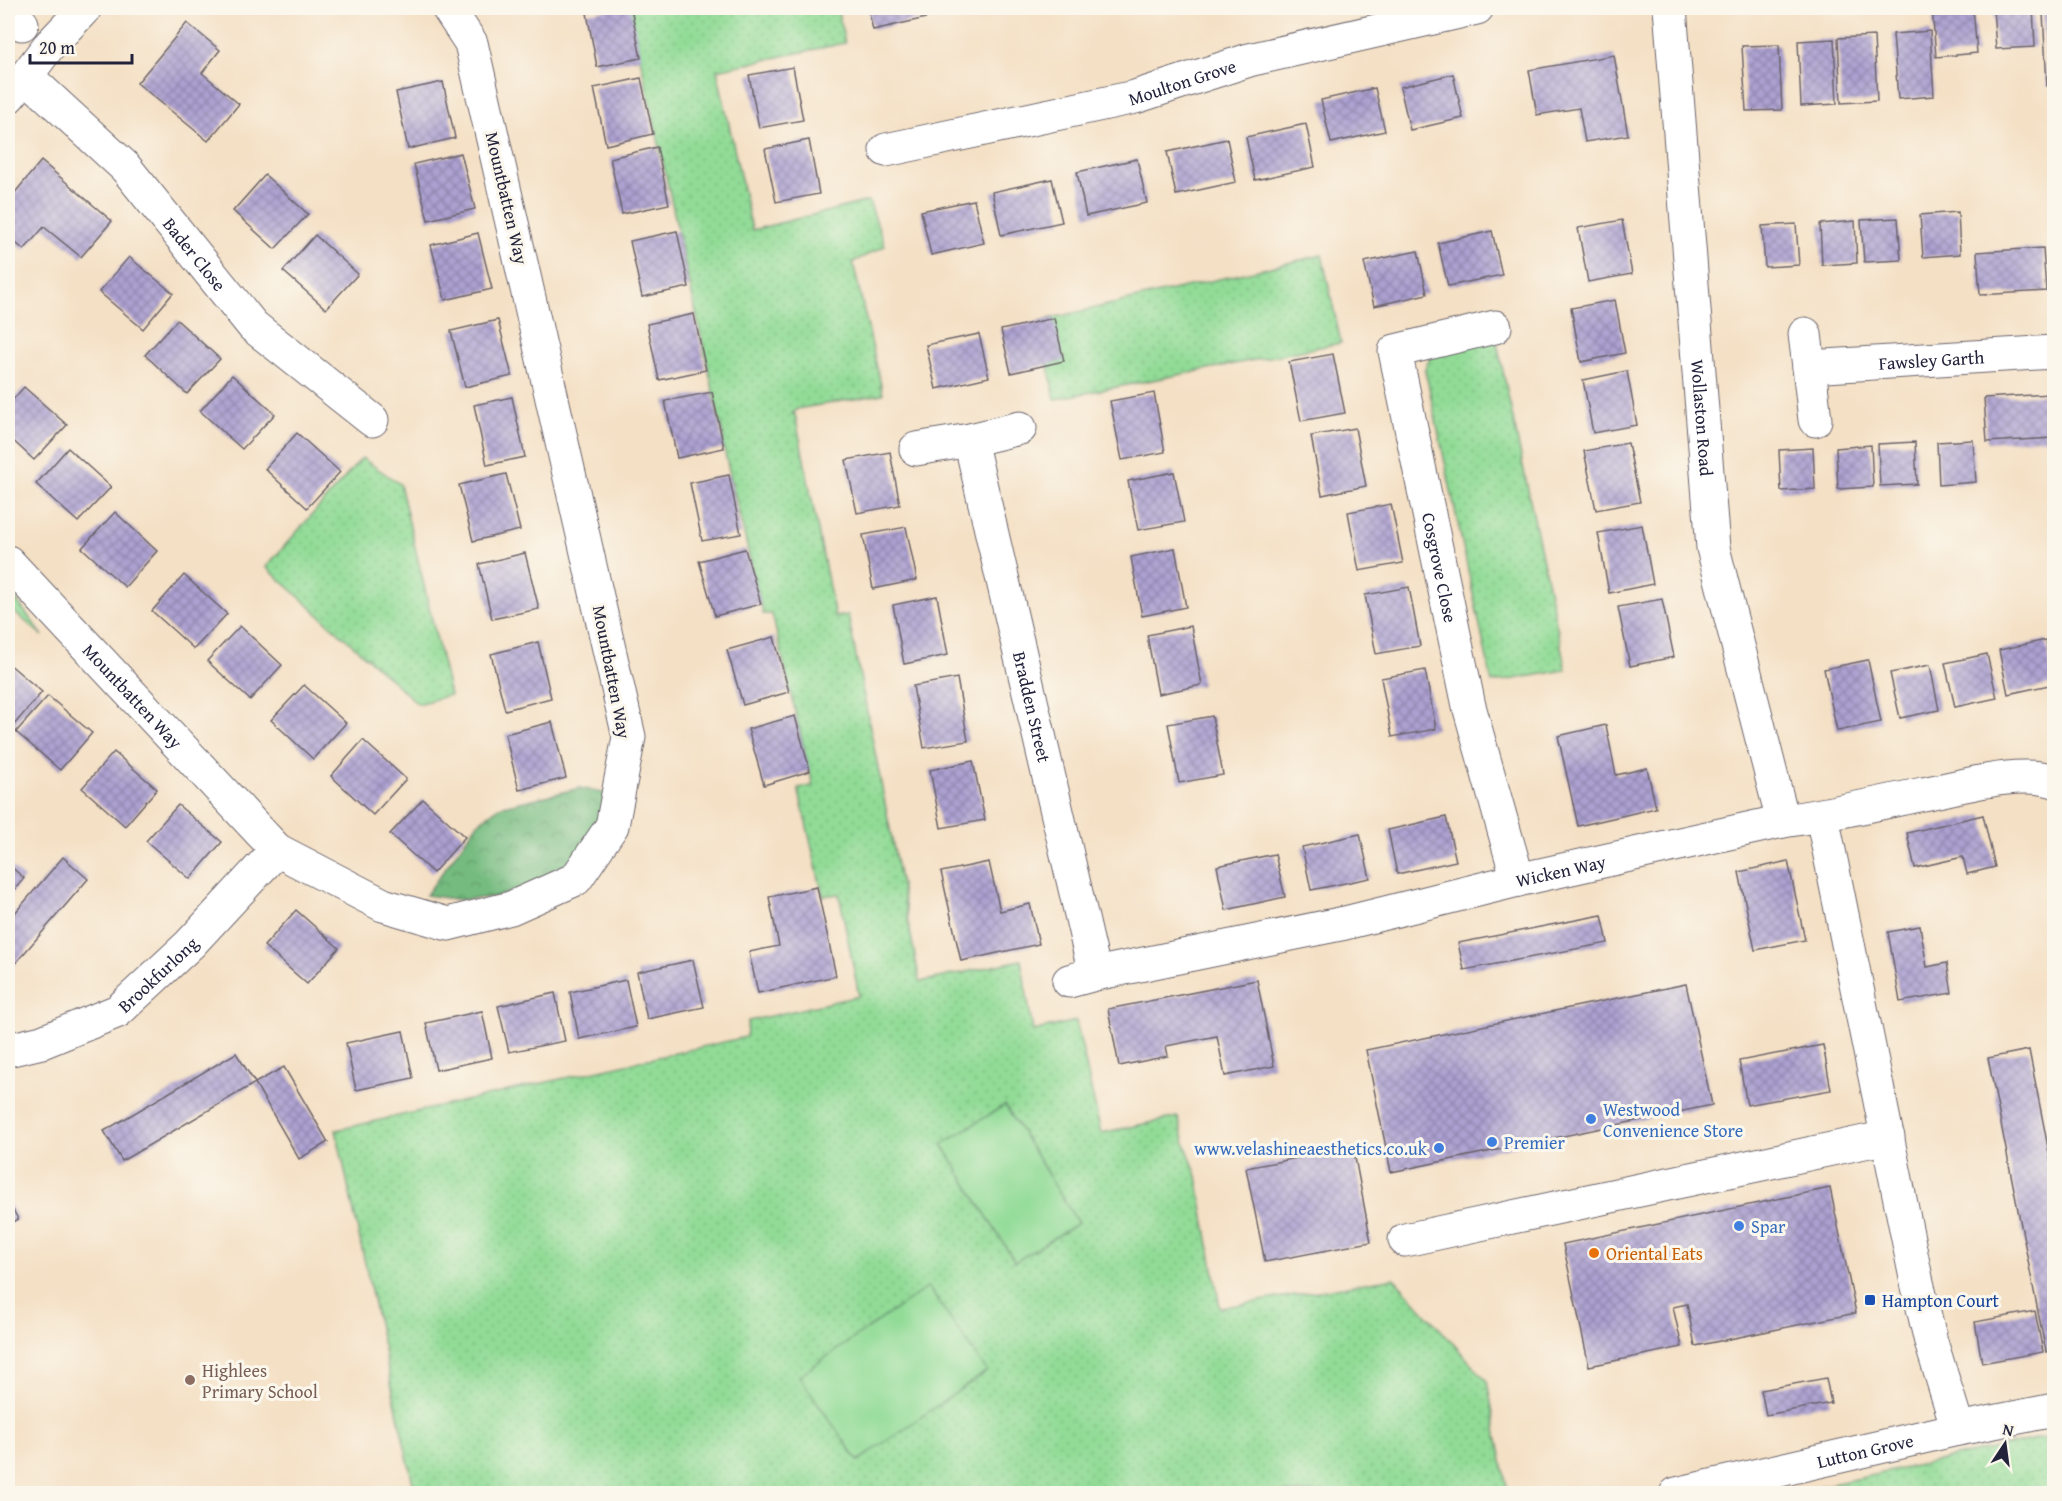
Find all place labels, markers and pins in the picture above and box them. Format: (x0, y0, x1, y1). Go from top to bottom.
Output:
place label: Westwood Convenience Store (1603, 1096, 1743, 1144)
marker: Westwood Convenience Store (1584, 1112, 1598, 1126)
place label: Premier (1504, 1129, 1565, 1156)
place label: www.velashineaesthetics.co.uk (1194, 1135, 1428, 1162)
marker: Premier (1485, 1135, 1499, 1149)
marker: www.velashineaesthetics.co.uk (1432, 1141, 1446, 1155)
place label: Spar (1751, 1213, 1786, 1240)
marker: Spar (1732, 1219, 1746, 1233)
place label: Oriental Eats (1606, 1240, 1703, 1267)
marker: Oriental Eats (1587, 1246, 1601, 1260)
place label: Hampton Court (1882, 1287, 2000, 1314)
marker: Hampton Court (1863, 1293, 1877, 1307)
place label: Highlees Primary School (202, 1357, 318, 1405)
marker: Highlees Primary School (183, 1373, 197, 1387)

